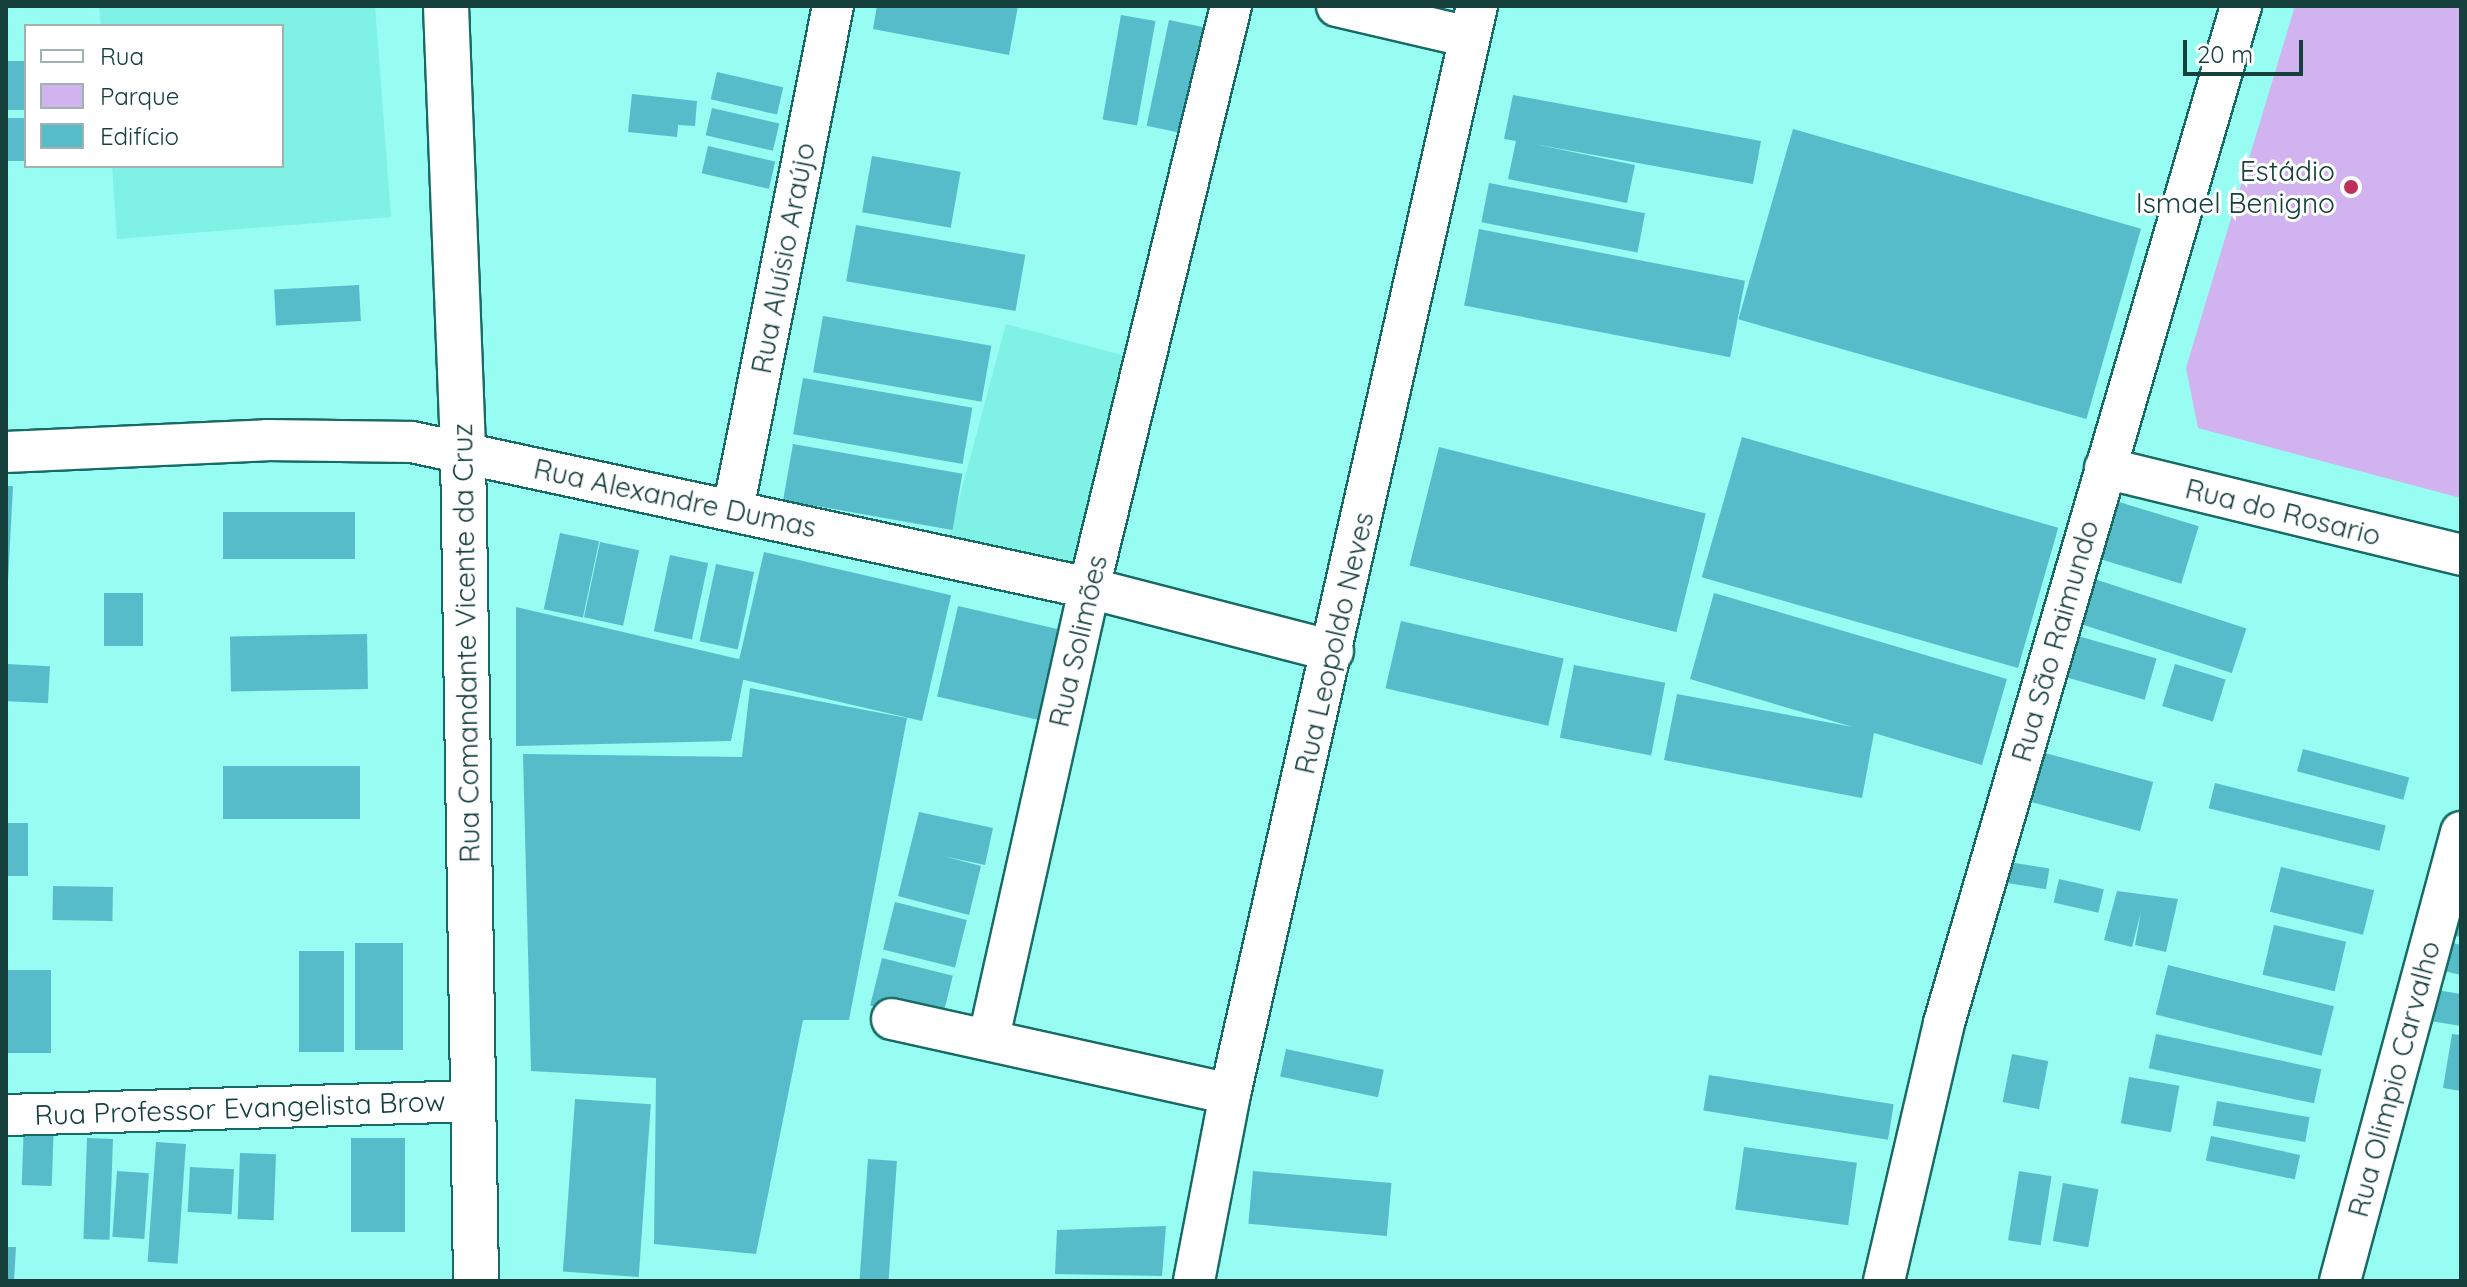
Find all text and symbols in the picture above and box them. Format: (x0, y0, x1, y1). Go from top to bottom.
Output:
legend (24, 24, 284, 168)
scale bar (2187, 24, 2307, 74)
text: 20 m (2197, 39, 2253, 69)
text: Rua (100, 41, 144, 71)
text: Parque (100, 81, 179, 111)
text: Edifício (100, 121, 179, 151)
street label: Rua Aluísio Araújo (744, 140, 822, 376)
place label: Estádio Ismael Benigno (2136, 154, 2335, 220)
marker: Estádio Ismael Benigno (2342, 178, 2360, 196)
street label: Rua Comandante Vicente da Cruz (445, 423, 487, 863)
street label: Rua Alexandre Dumas (531, 452, 819, 544)
street label: Rua do Rosario (2182, 471, 2384, 553)
street label: Rua Leopoldo Neves (1287, 509, 1381, 777)
street label: Rua São Raimundo (2004, 516, 2106, 766)
street label: Rua Solimões (1042, 552, 1114, 730)
street label: Rua Olimpio Carvalho (2341, 937, 2447, 1221)
street label: Rua Professor Evangelista Brow (34, 1084, 446, 1132)

